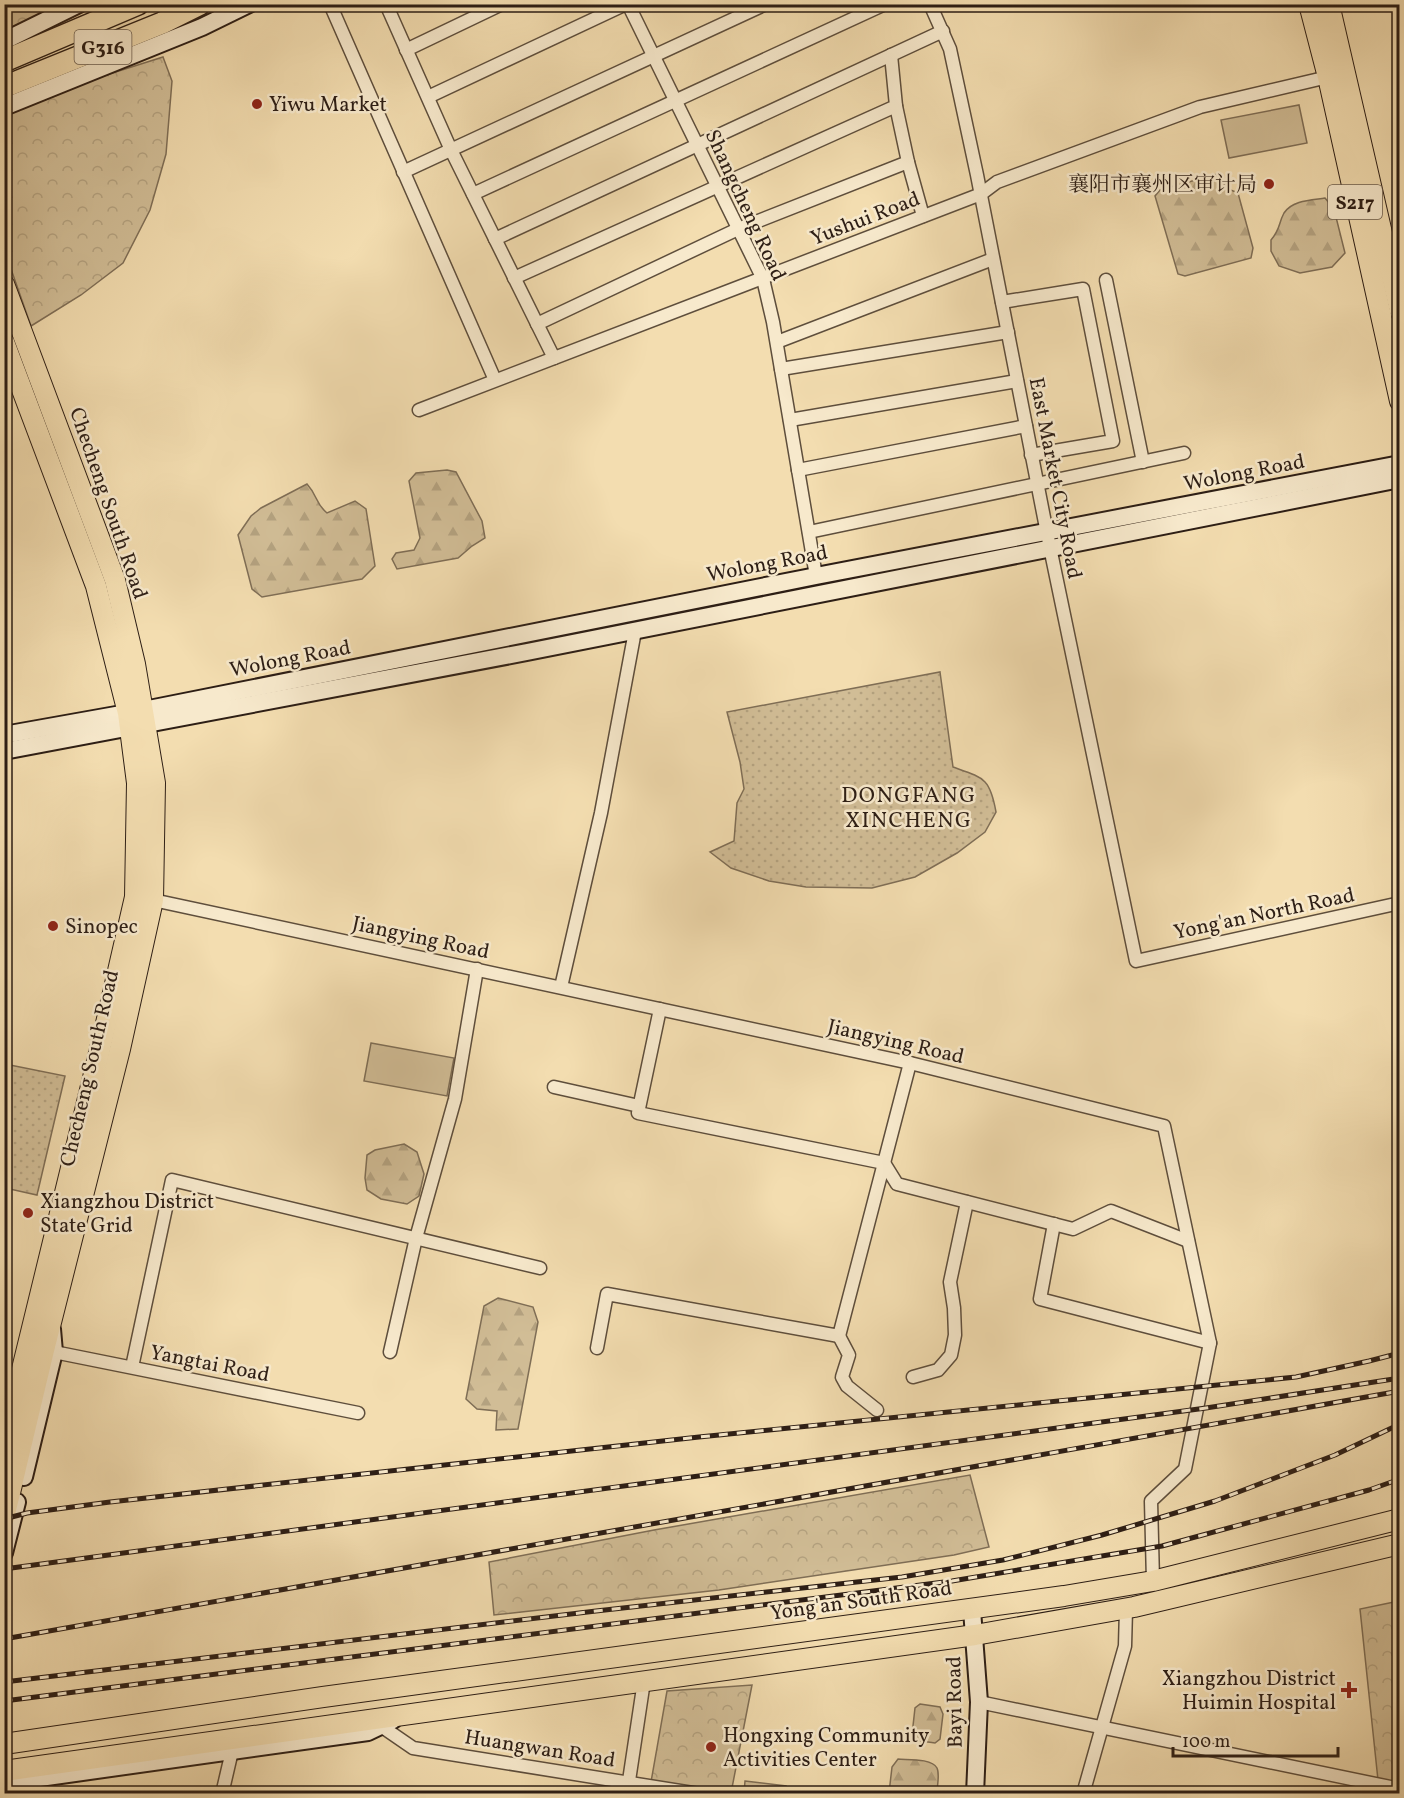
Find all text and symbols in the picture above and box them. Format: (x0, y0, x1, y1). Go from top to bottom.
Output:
road number: G316 (74, 30, 132, 64)
place label: Yiwu Market (269, 91, 387, 120)
marker: Yiwu Market (250, 97, 264, 111)
street label: Shangcheng Road (697, 125, 792, 286)
place label: 襄阳市襄州区审计局 (1068, 171, 1257, 200)
marker: 襄阳市襄州区审计局 (1262, 177, 1276, 191)
street label: Yushui Road (807, 185, 925, 254)
road number: S217 (1328, 185, 1382, 219)
street label: East Market City Road (1021, 375, 1088, 582)
street label: Checheng South Road (61, 404, 154, 603)
street label: Wolong Road (1181, 448, 1307, 499)
street label: Wolong Road (704, 539, 830, 590)
street label: Wolong Road (227, 634, 353, 685)
district label: DONGFANG XINCHENG (841, 781, 977, 837)
street label: Yong'an North Road (1171, 881, 1357, 948)
street label: Jiangying Road (349, 910, 492, 967)
place label: Sinopec (65, 913, 138, 942)
marker: Sinopec (46, 919, 60, 933)
street label: Checheng South Road (54, 967, 127, 1170)
street label: Jiangying Road (824, 1013, 967, 1072)
place label: Xiangzhou District State Grid (40, 1188, 214, 1241)
marker: Xiangzhou District State Grid (21, 1206, 35, 1220)
street label: Yangtai Road (147, 1339, 272, 1390)
street label: Yong'an South Road (768, 1574, 954, 1629)
street label: Bayi Road (940, 1656, 971, 1748)
place label: Xiangzhou District Huimin Hospital (1162, 1665, 1336, 1718)
marker: Xiangzhou District Huimin Hospital (1340, 1681, 1358, 1699)
scale bar (1173, 1720, 1338, 1758)
place label: Hongxing Community Activities Center (723, 1722, 930, 1775)
street label: Huangwan Road (462, 1723, 617, 1776)
text: 100 m (1182, 1730, 1231, 1755)
marker: Hongxing Community Activities Center (704, 1740, 718, 1754)

